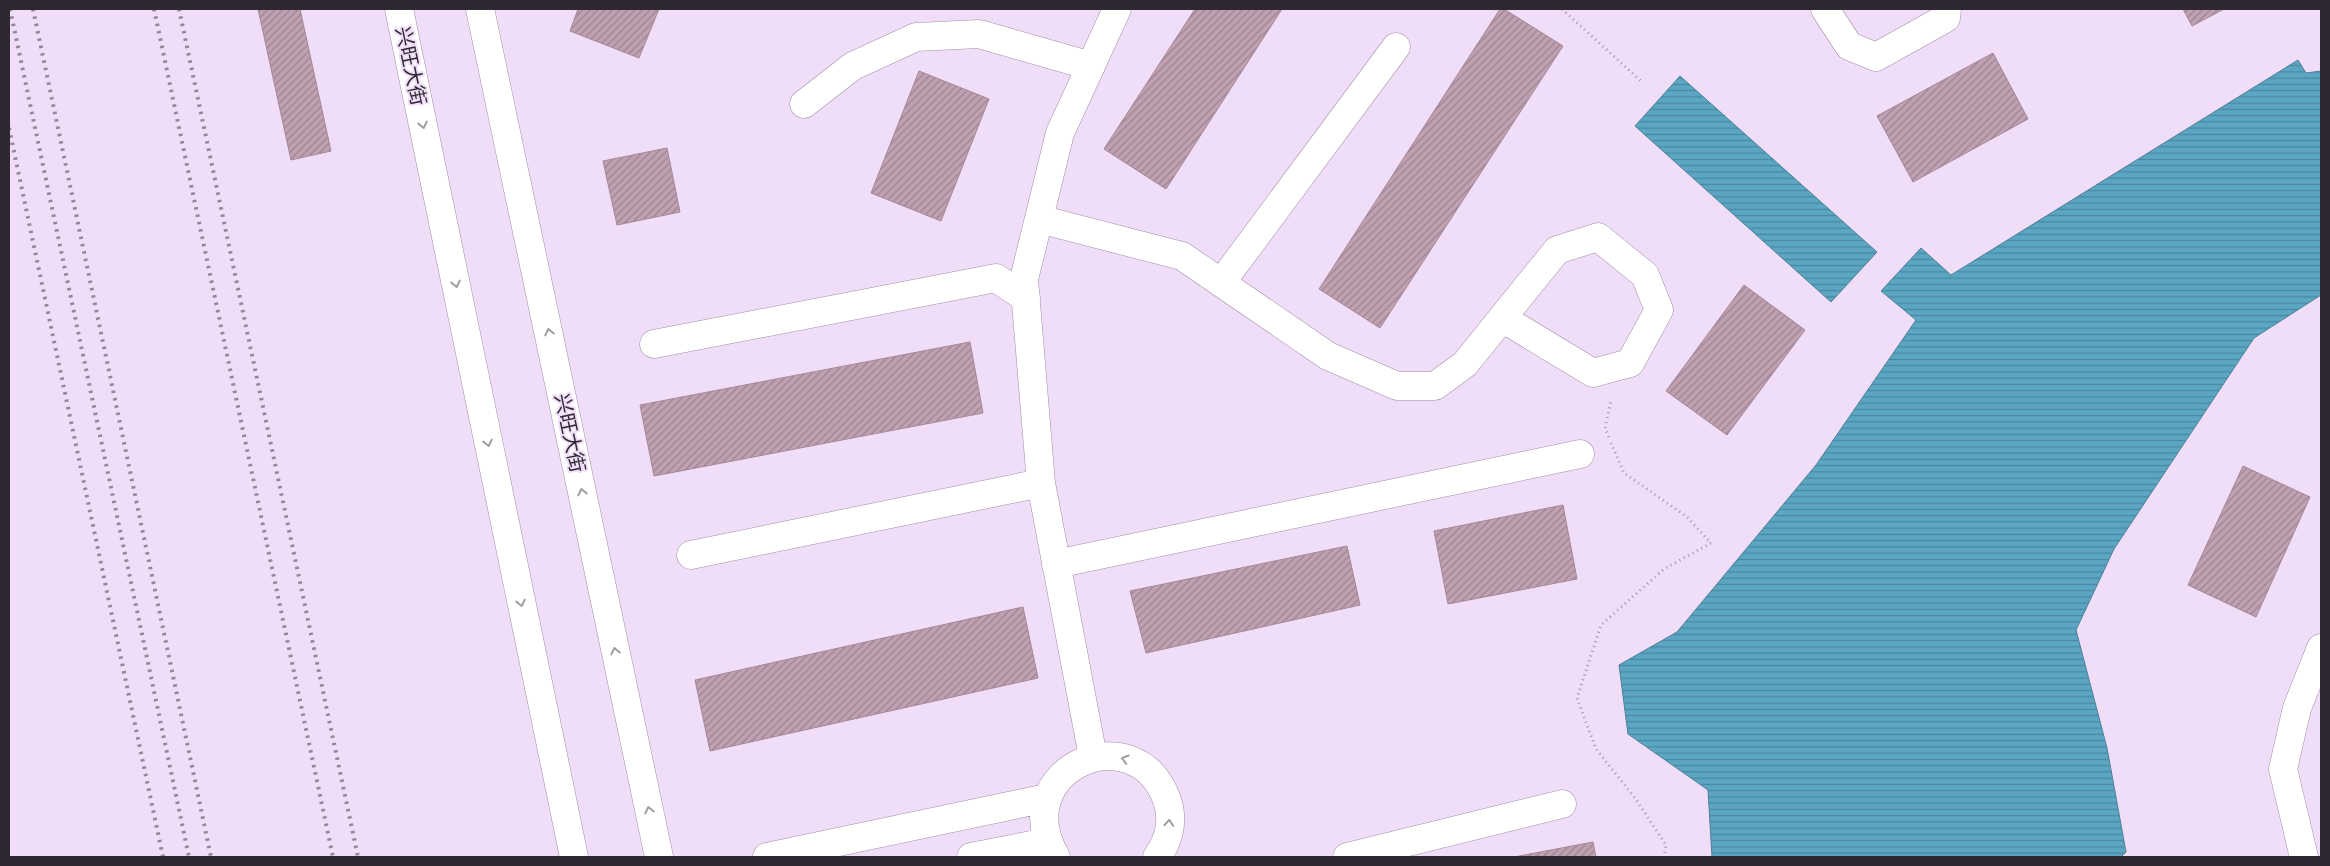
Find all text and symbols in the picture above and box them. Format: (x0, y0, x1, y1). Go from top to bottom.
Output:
street label: 兴旺大街 (391, 24, 431, 108)
one-way arrow (417, 121, 428, 129)
one-way arrow (450, 280, 460, 289)
one-way arrow (544, 328, 554, 337)
street label: 兴旺大街 (550, 391, 590, 475)
one-way arrow (483, 439, 493, 448)
one-way arrow (577, 487, 588, 496)
one-way arrow (515, 598, 526, 607)
one-way arrow (611, 646, 621, 655)
one-way arrow (1121, 754, 1129, 765)
one-way arrow (644, 805, 655, 814)
one-way arrow (1164, 819, 1175, 827)

